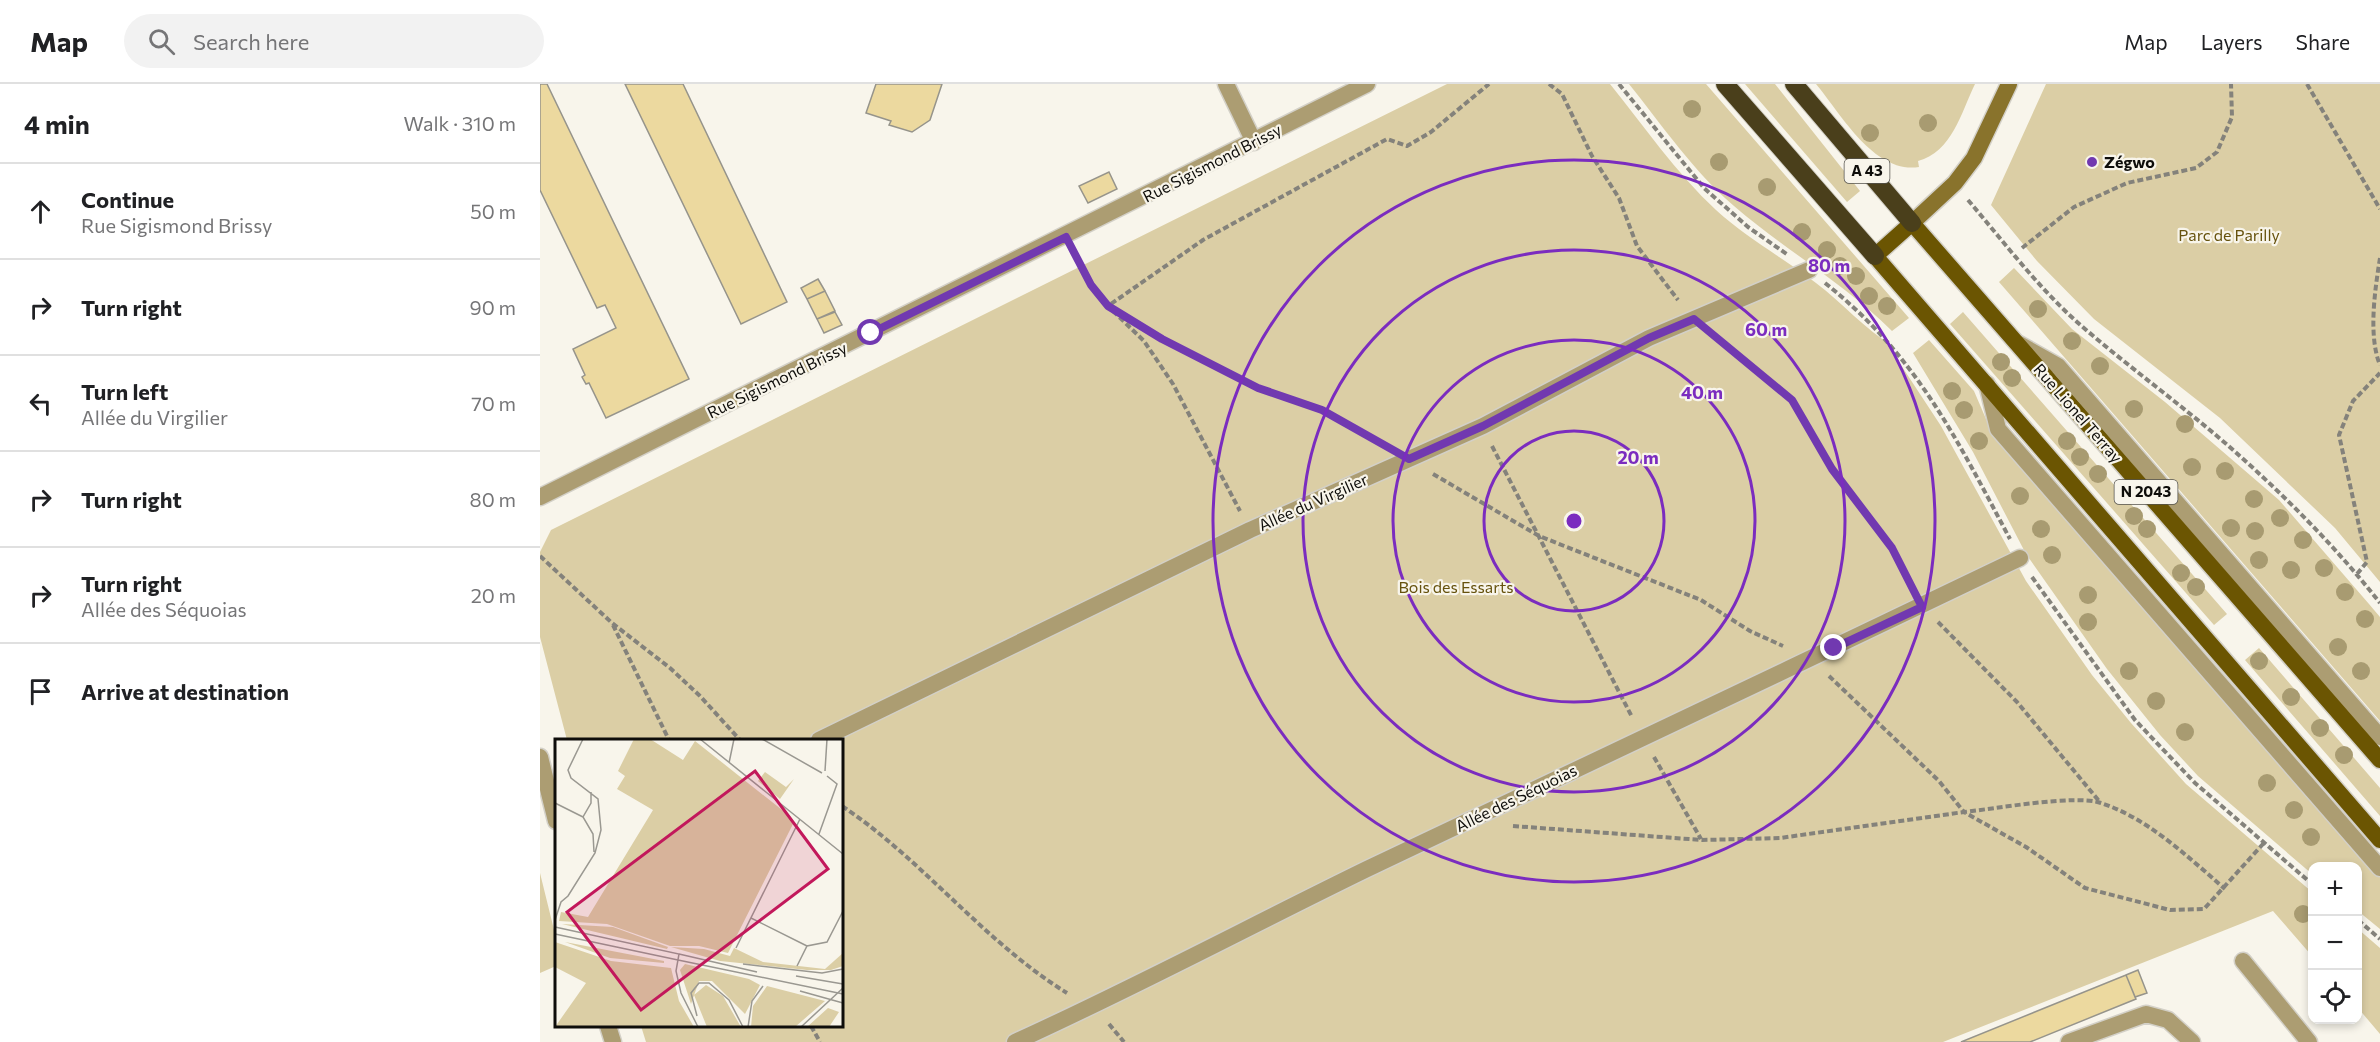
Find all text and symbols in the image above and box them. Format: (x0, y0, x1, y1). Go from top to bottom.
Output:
search box (124, 14, 544, 68)
text: Map (30, 24, 88, 58)
icon: search (145, 25, 178, 58)
text: Search here (193, 28, 309, 55)
text: Map (2124, 29, 2168, 54)
text: Layers (2201, 29, 2263, 54)
text: Share (2296, 29, 2350, 54)
text: 4 min (24, 108, 90, 139)
text: Walk · 310 m (404, 111, 516, 135)
street label: Rue Sigismond Brissy (1139, 119, 1284, 206)
place label: Zégwo (2104, 152, 2155, 171)
marker: Zégwo (2085, 155, 2099, 169)
road number: A 43 (1844, 159, 1890, 183)
text: Continue (81, 186, 174, 213)
icon: ahead (24, 195, 57, 228)
text: 50 m (470, 199, 516, 223)
text: Rue Sigismond Brissy (81, 213, 272, 237)
park label: Parc de Parilly (2178, 225, 2280, 244)
text: 80 m (1808, 254, 1850, 276)
icon: right (24, 291, 57, 324)
text: Turn right (81, 294, 182, 321)
text: 90 m (470, 295, 516, 319)
text: 60 m (1745, 318, 1787, 340)
route start (857, 319, 883, 345)
street label: Rue Sigismond Brissy (704, 337, 850, 422)
street label: Rue Lionel Terray (2030, 359, 2127, 466)
text: Turn left (81, 378, 168, 405)
text: 40 m (1681, 381, 1723, 403)
icon: left (24, 387, 57, 420)
text: 70 m (471, 391, 516, 415)
text: Allée du Virgilier (81, 405, 228, 429)
text: 20 m (1617, 446, 1659, 468)
street label: Allée du Virgilier (1255, 469, 1371, 534)
road number: N 2043 (2114, 480, 2178, 504)
icon: right (24, 483, 57, 516)
text: Turn right (81, 486, 182, 513)
text: 80 m (470, 487, 516, 511)
centre of rings (1564, 511, 1584, 531)
text: Turn right (81, 570, 182, 597)
park label: Bois des Essarts (1399, 577, 1513, 596)
icon: right (24, 579, 57, 612)
text: 20 m (471, 583, 516, 607)
text: Allée des Séquoias (81, 597, 247, 621)
route end (1820, 634, 1846, 660)
icon: arrive (24, 675, 57, 708)
text: Arrive at destination (81, 678, 289, 705)
inset map (555, 739, 843, 1027)
street label: Allée des Séquoias (1452, 760, 1580, 835)
map controls (2308, 862, 2362, 1024)
button: + (2308, 862, 2362, 916)
button: − (2308, 916, 2362, 970)
button: locate (2308, 970, 2362, 1024)

